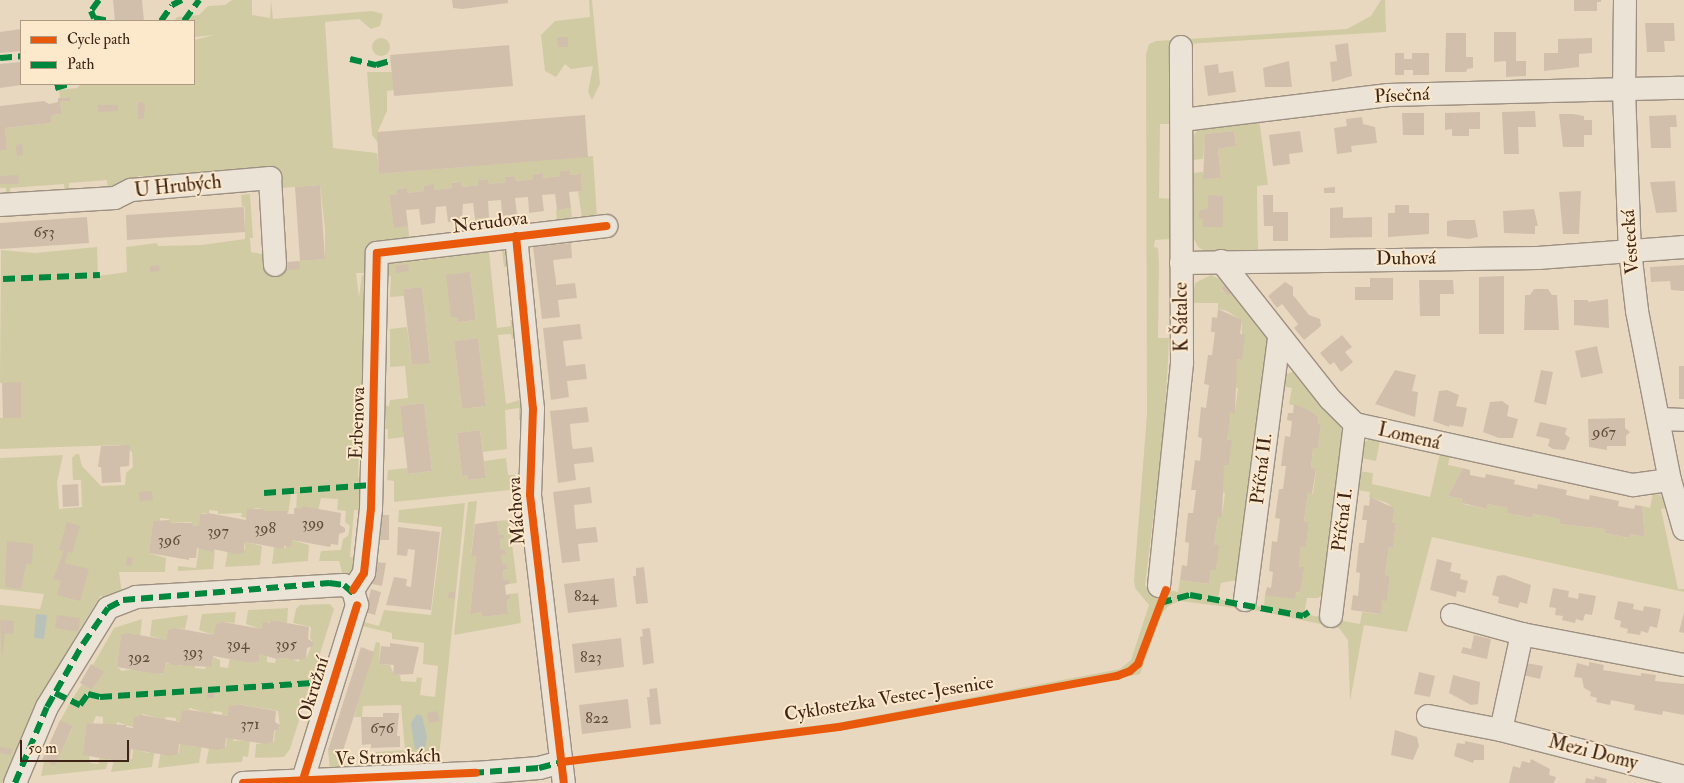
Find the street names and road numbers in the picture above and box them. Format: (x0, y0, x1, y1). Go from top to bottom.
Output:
street label: Písečná (1374, 83, 1430, 109)
street label: U Hrubých (133, 171, 223, 203)
street label: Nerudova (451, 207, 529, 239)
street label: Vestecká (1617, 209, 1645, 275)
street label: Duhová (1376, 247, 1436, 271)
street label: K Šátalce (1170, 282, 1194, 352)
street label: Erbenova (345, 386, 371, 460)
street label: Lomená (1376, 419, 1442, 455)
street label: Příčná II. (1246, 432, 1278, 506)
street label: Máchova (503, 476, 531, 546)
street label: Příčná I. (1328, 487, 1358, 553)
street label: Okružní (294, 654, 334, 724)
street label: Cyklostezka Vestec-Jesenice (783, 671, 995, 727)
street label: Mezi Domy (1546, 731, 1640, 775)
street label: Ve Stromkách (335, 745, 441, 771)

